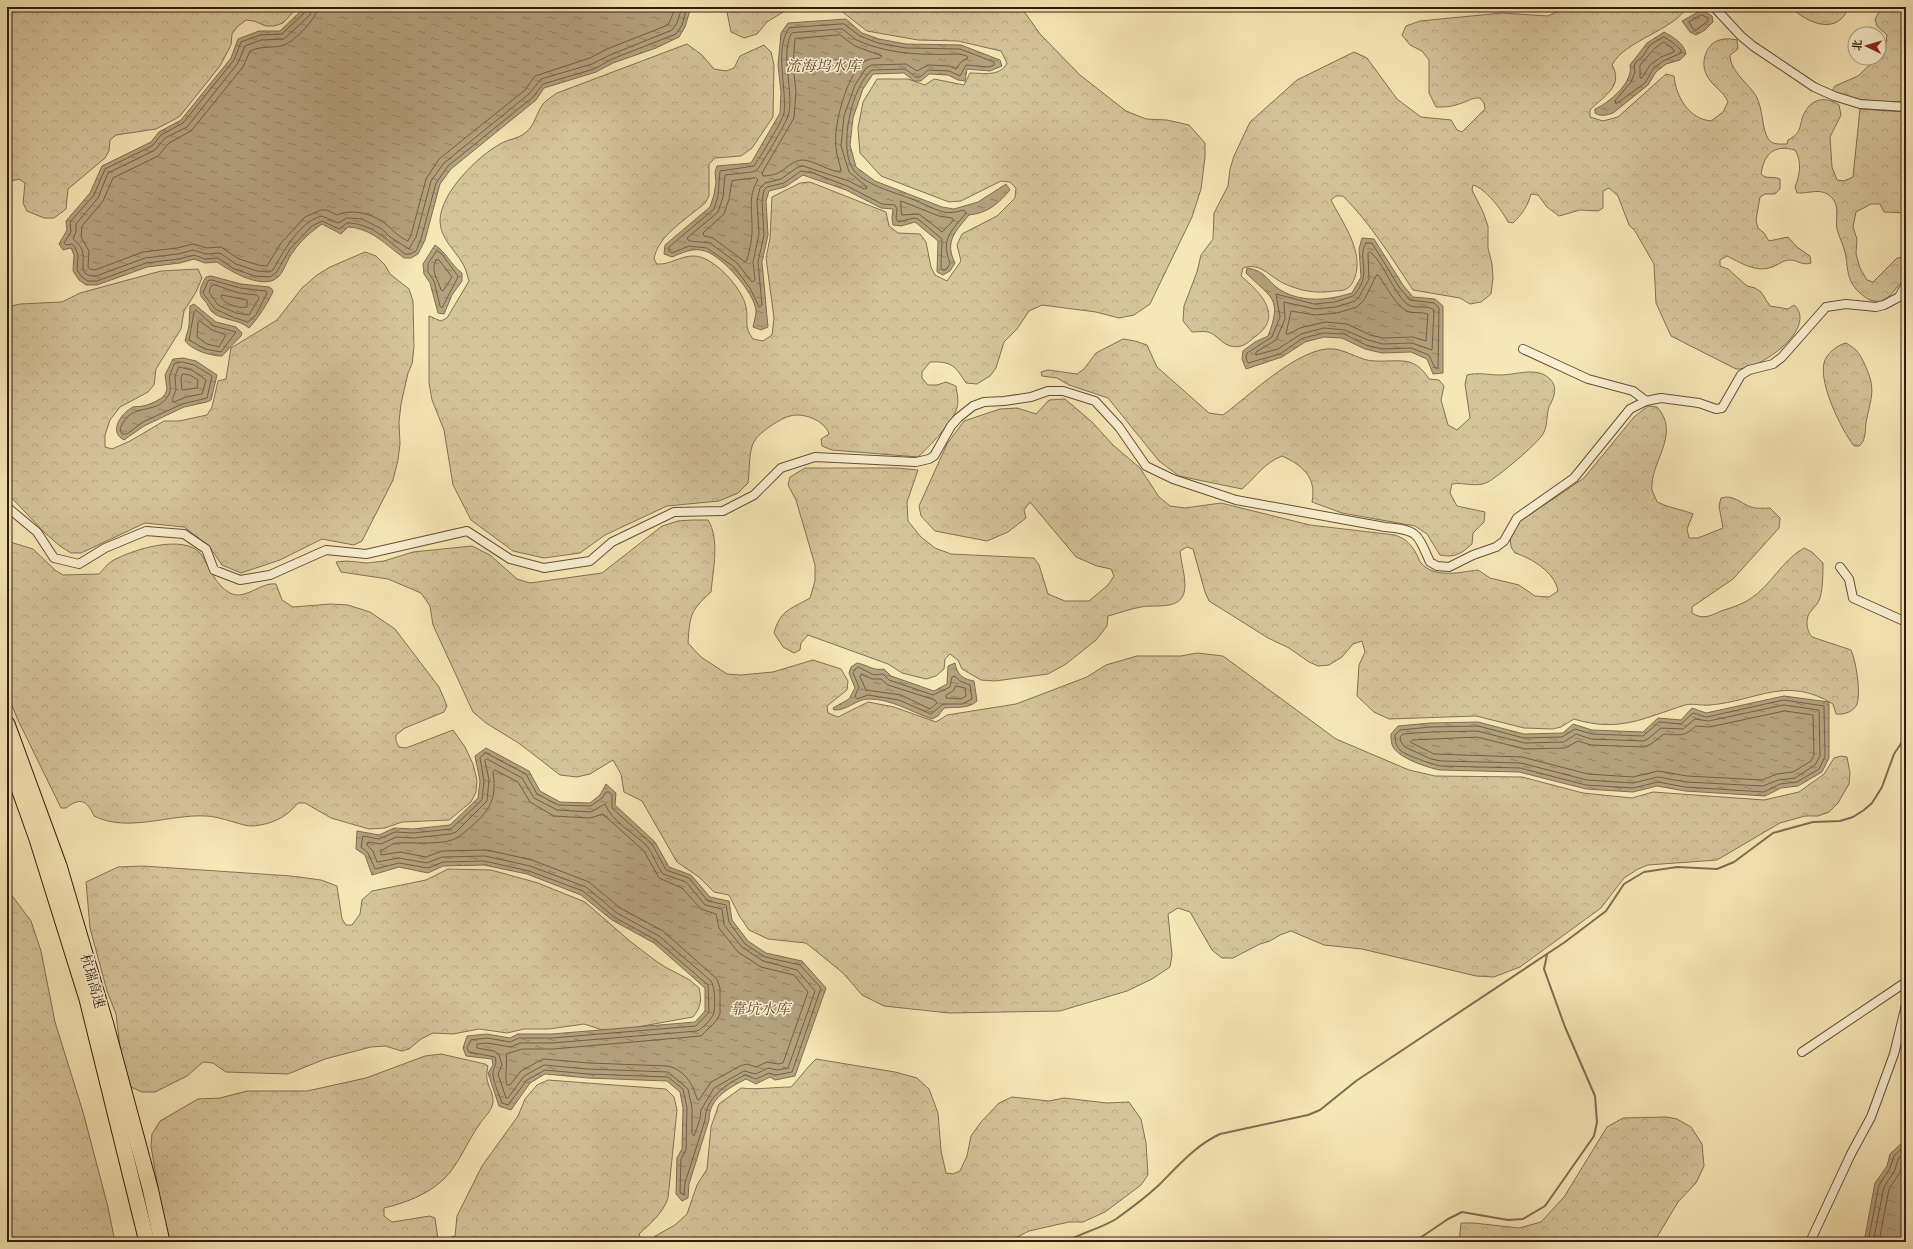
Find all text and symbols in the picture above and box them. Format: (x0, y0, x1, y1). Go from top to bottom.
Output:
north arrow (1847, 26, 1887, 66)
text: 北 (1851, 39, 1864, 51)
water label: 流海坞水库 (785, 57, 863, 75)
street label: 杭瑞高速 (77, 952, 108, 1010)
water label: 靠坑水库 (730, 1000, 793, 1018)

